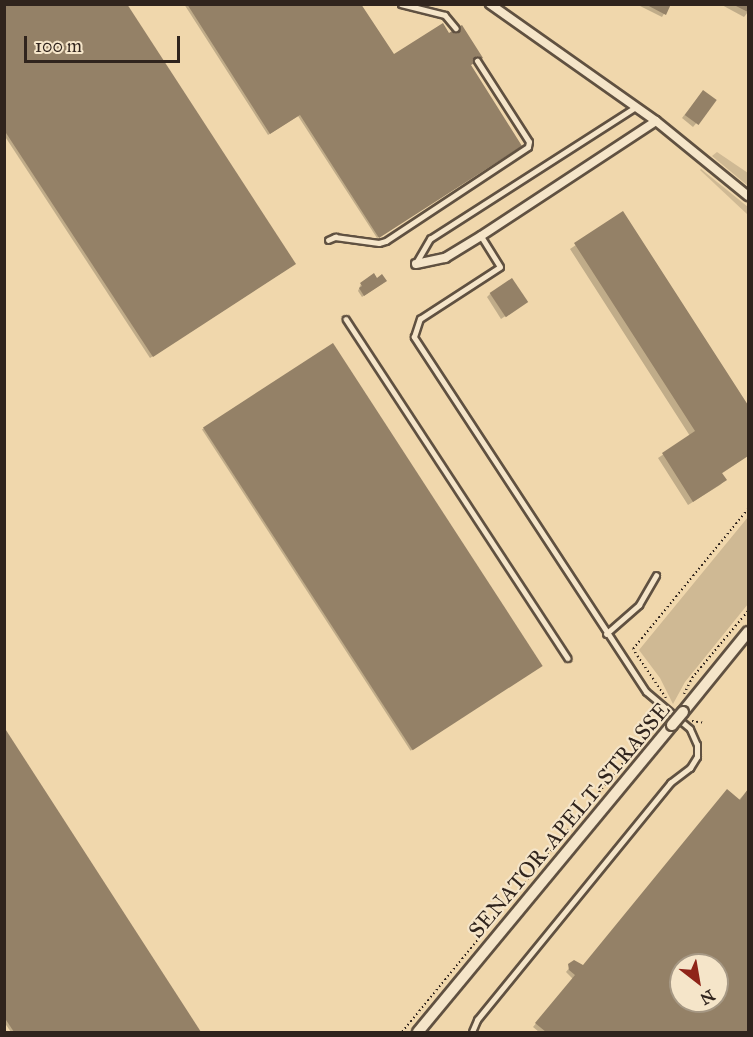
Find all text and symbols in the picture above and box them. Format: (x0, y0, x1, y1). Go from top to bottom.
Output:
scale bar (27, 24, 183, 62)
text: 100 m (35, 35, 82, 57)
street label: SENATOR-APELT-STRASSE (463, 697, 675, 943)
north arrow (669, 953, 729, 1013)
text: N (697, 985, 718, 1009)

